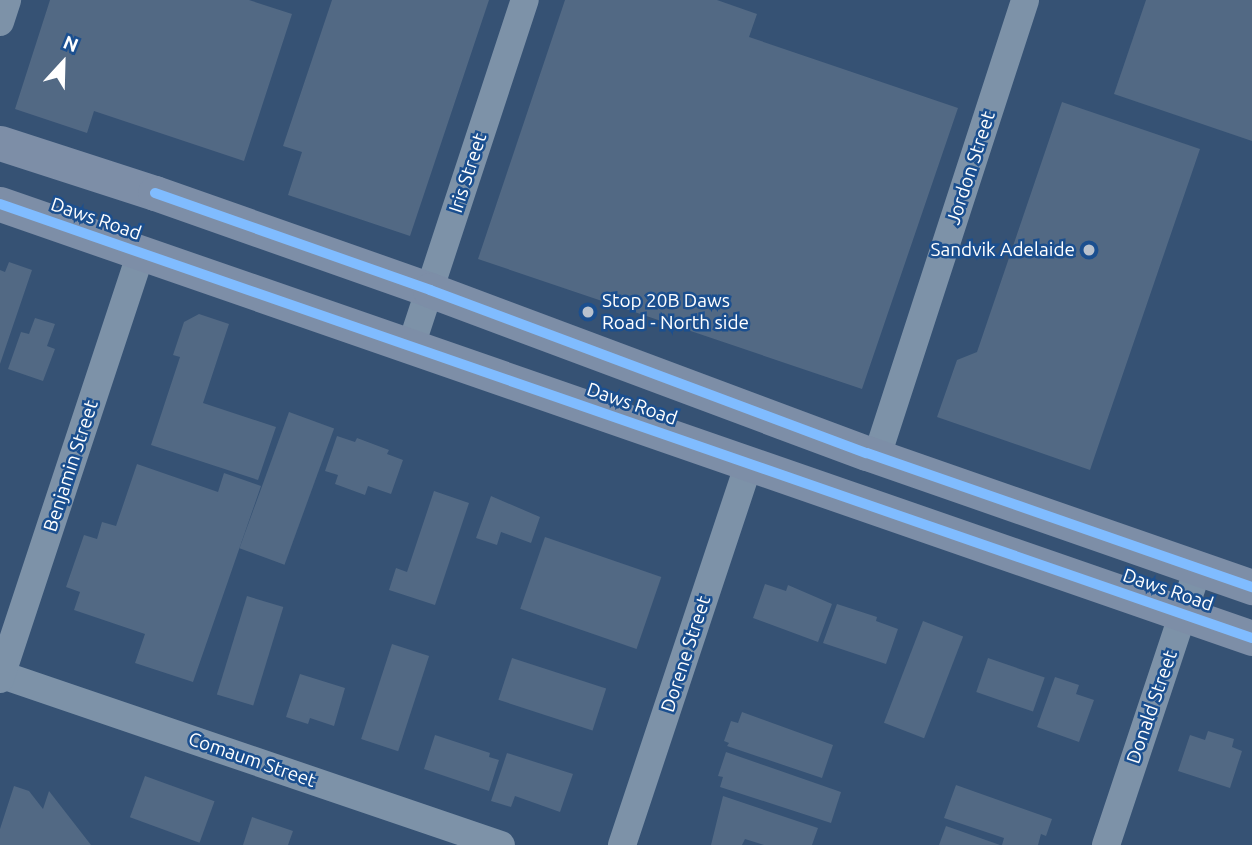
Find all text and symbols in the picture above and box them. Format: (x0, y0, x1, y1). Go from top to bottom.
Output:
north arrow (28, 28, 98, 98)
text: N (60, 31, 82, 56)
street label: Jordon Street (942, 108, 1000, 228)
street label: Iris Street (444, 130, 492, 216)
street label: Daws Road (48, 193, 144, 245)
place label: Sandvik Adelaide (931, 239, 1075, 261)
marker: Sandvik Adelaide (1081, 242, 1097, 258)
place label: Stop 20B Daws Road - North side (602, 290, 749, 334)
marker: Stop 20B Daws Road - North side (580, 304, 596, 320)
street label: Daws Road (584, 378, 680, 430)
street label: Benjamin Street (39, 397, 103, 535)
street label: Daws Road (1120, 564, 1216, 616)
street label: Dorene Street (656, 593, 716, 715)
street label: Donald Street (1122, 647, 1182, 767)
street label: Comaum Street (185, 727, 319, 793)

